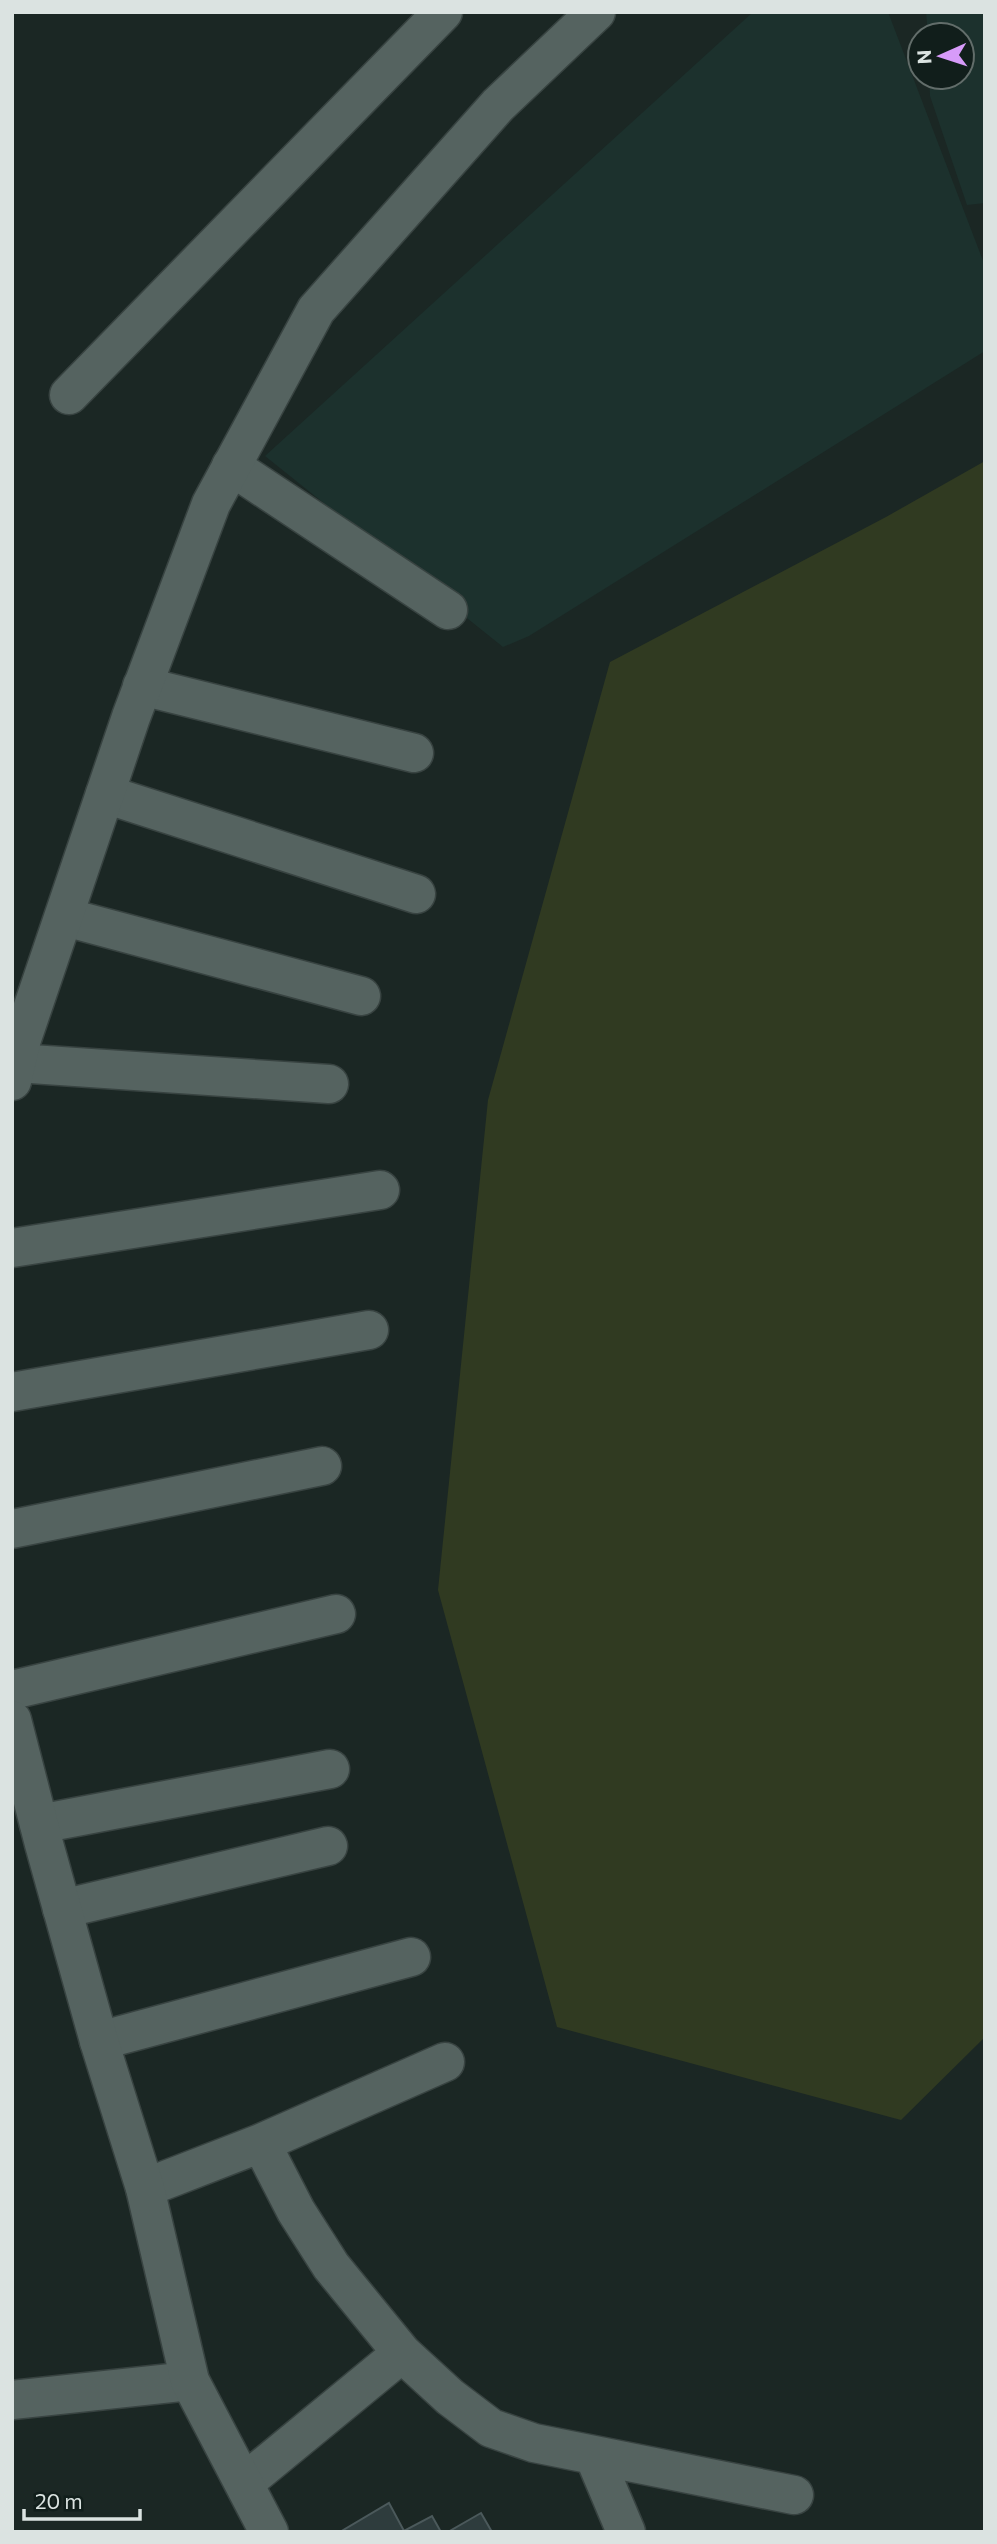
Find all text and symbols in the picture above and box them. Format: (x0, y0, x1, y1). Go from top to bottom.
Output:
north arrow (906, 21, 976, 91)
text: N (912, 49, 935, 65)
scale bar (24, 2478, 140, 2522)
text: 20 m (35, 2488, 83, 2513)

